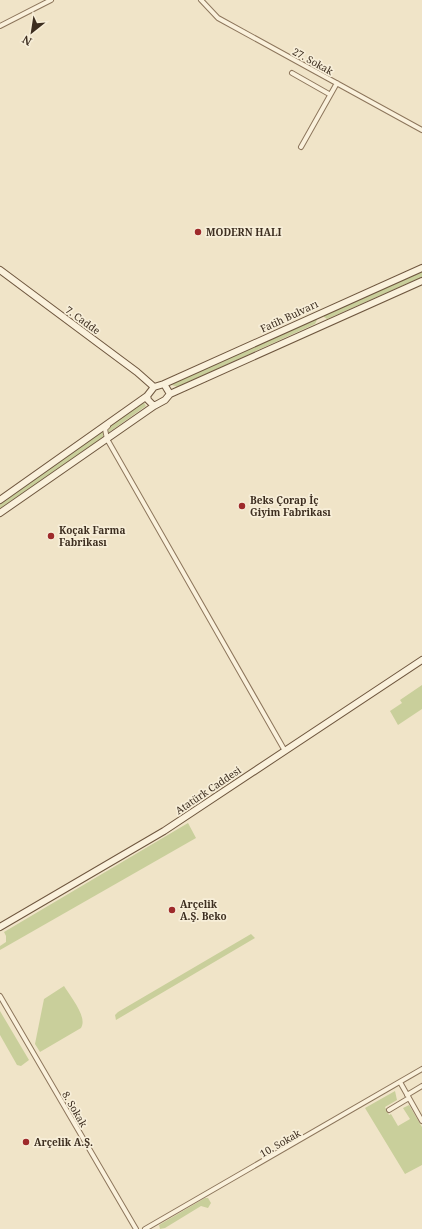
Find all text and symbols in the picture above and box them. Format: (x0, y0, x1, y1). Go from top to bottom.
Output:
north arrow (12, 12, 52, 52)
text: N (19, 32, 34, 50)
street label: 27. Sokak (290, 44, 336, 78)
place label: MODERN HALI (206, 225, 281, 239)
marker: MODERN HALI (193, 227, 203, 237)
street label: Fatih Bulvarı (258, 296, 321, 335)
street label: 7. Cadde (63, 303, 103, 337)
place label: Beks Çorap İç Giyim Fabrikası (250, 493, 331, 519)
marker: Beks Çorap İç Giyim Fabrikası (237, 501, 247, 511)
place label: Koçak Farma Fabrikası (59, 523, 125, 549)
marker: Koçak Farma Fabrikası (46, 531, 56, 541)
street label: Atatürk Caddesi (172, 762, 244, 817)
place label: Arçelik A.Ş. Beko (180, 897, 227, 923)
marker: Arçelik A.Ş. Beko (167, 905, 177, 915)
street label: 8. Sokak (59, 1089, 91, 1130)
street label: 10. Sokak (257, 1126, 303, 1160)
place label: Arçelik A.Ş. (34, 1135, 93, 1149)
marker: Arçelik A.Ş. (21, 1137, 31, 1147)

